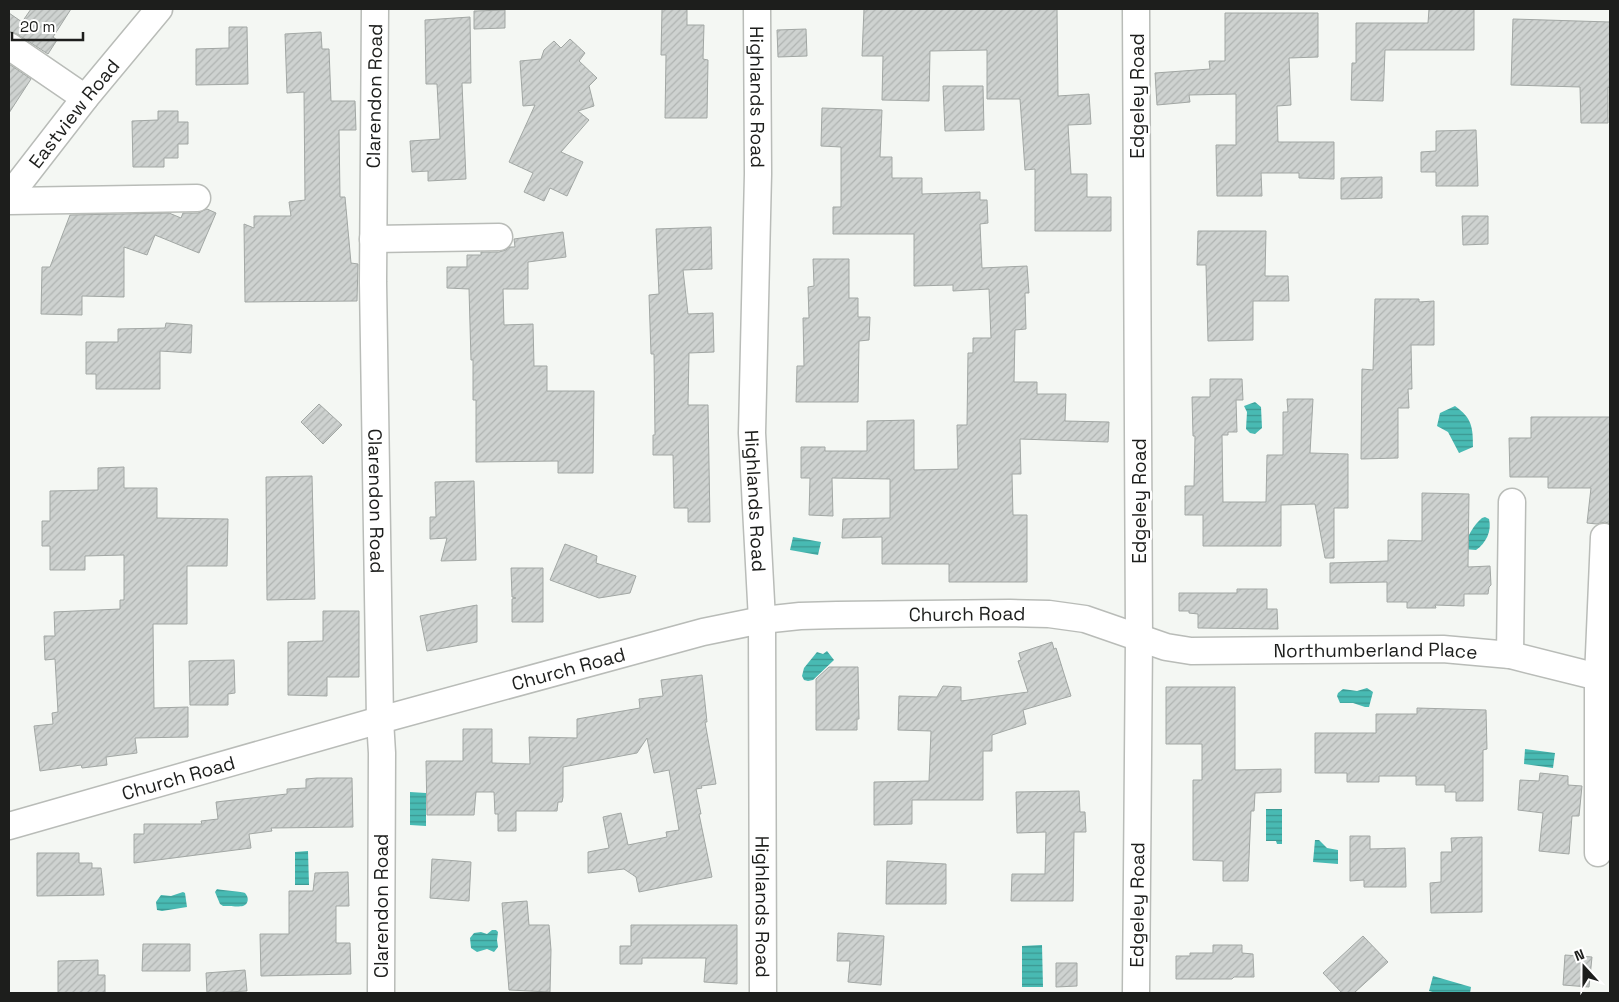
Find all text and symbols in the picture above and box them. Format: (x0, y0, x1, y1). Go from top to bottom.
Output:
scale bar (12, 10, 84, 42)
text: 20 m (20, 17, 55, 36)
street label: Clarendon Road (361, 23, 388, 169)
street label: Highlands Road (744, 26, 770, 168)
street label: Edgeley Road (1125, 33, 1150, 159)
street label: Eastview Road (23, 54, 125, 173)
street label: Clarendon Road (362, 428, 390, 574)
street label: Highlands Road (739, 429, 771, 572)
street label: Edgeley Road (1127, 438, 1152, 564)
street label: Church Road (908, 601, 1026, 627)
street label: Northumberland Place (1273, 637, 1479, 665)
street label: Church Road (509, 642, 628, 697)
street label: Church Road (119, 750, 238, 806)
street label: Clarendon Road (369, 834, 394, 978)
street label: Highlands Road (750, 836, 775, 978)
street label: Edgeley Road (1124, 842, 1150, 968)
north arrow (1559, 942, 1609, 992)
text: N (1572, 945, 1587, 965)

